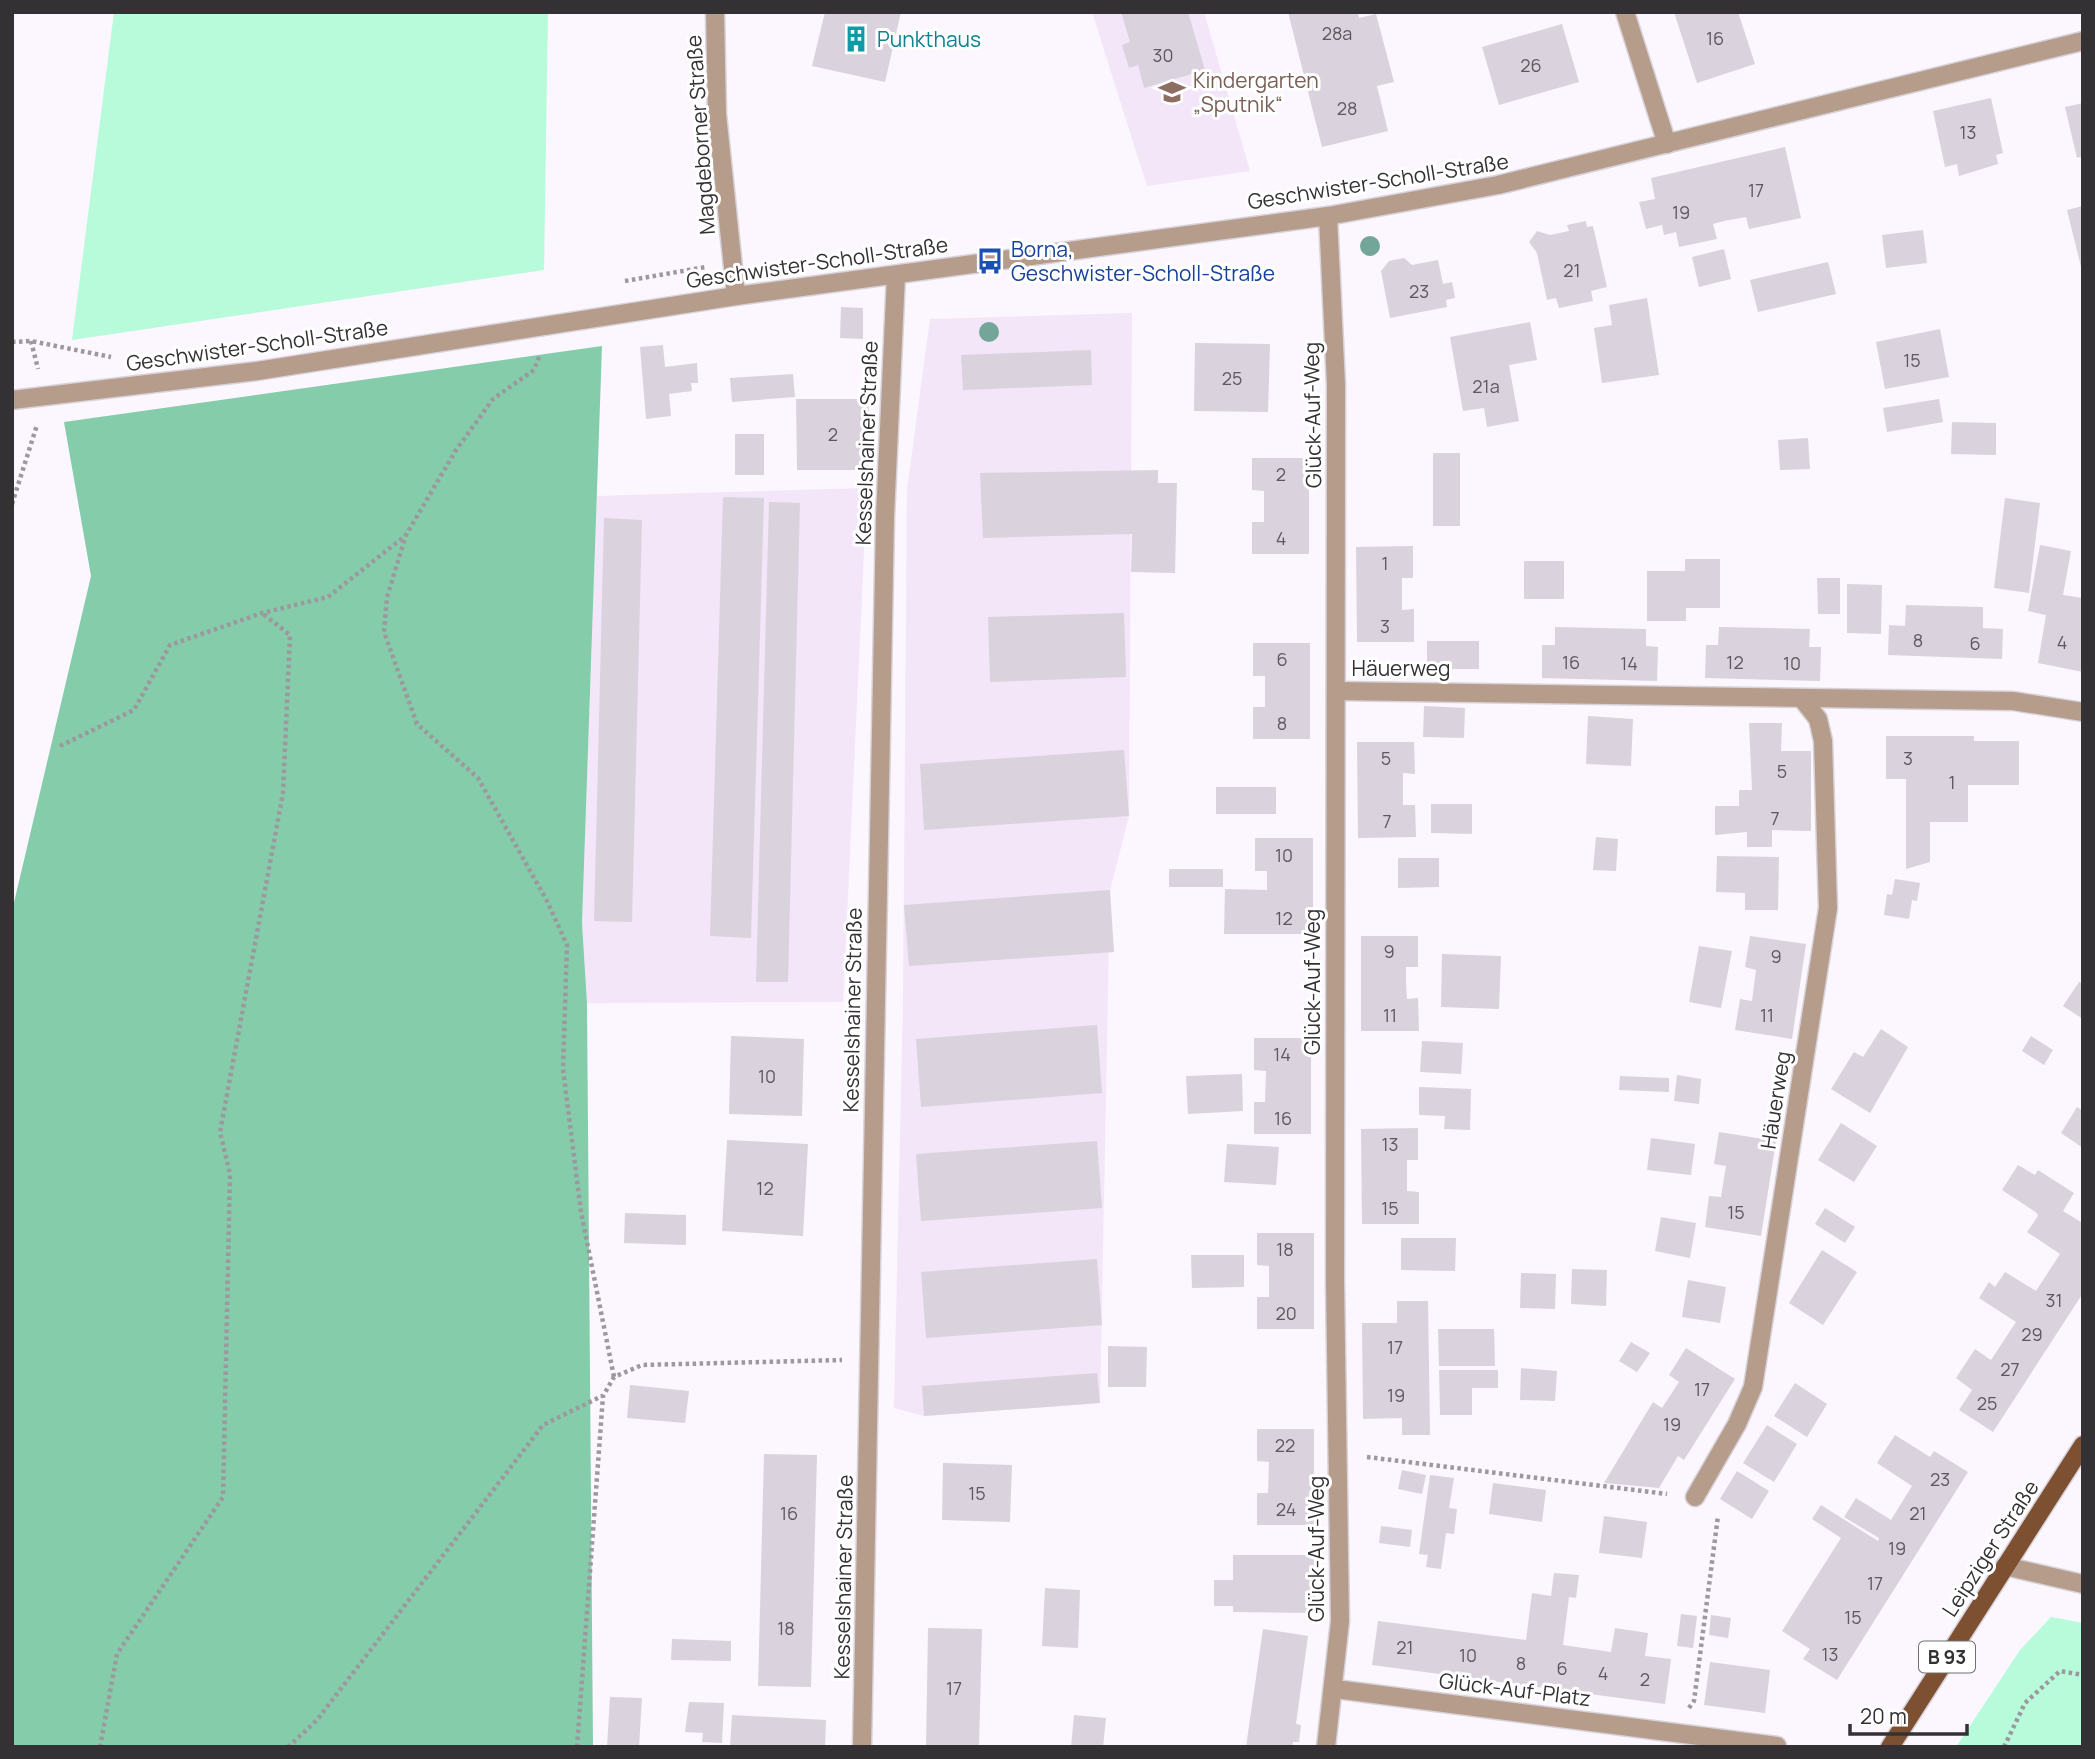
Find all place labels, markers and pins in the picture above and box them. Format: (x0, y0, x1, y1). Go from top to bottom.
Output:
building icon: Punkthaus (841, 24, 871, 54)
place label: Punkthaus (877, 25, 981, 53)
place label: Kindergarten „Sputnik“ (1193, 66, 1319, 118)
school or university icon: Kindergarten „Sputnik“ (1157, 77, 1187, 107)
place label: Borna, Geschwister-Scholl-Straße (1011, 235, 1275, 287)
bus stop icon: Borna, Geschwister-Scholl-Straße (975, 246, 1005, 276)

